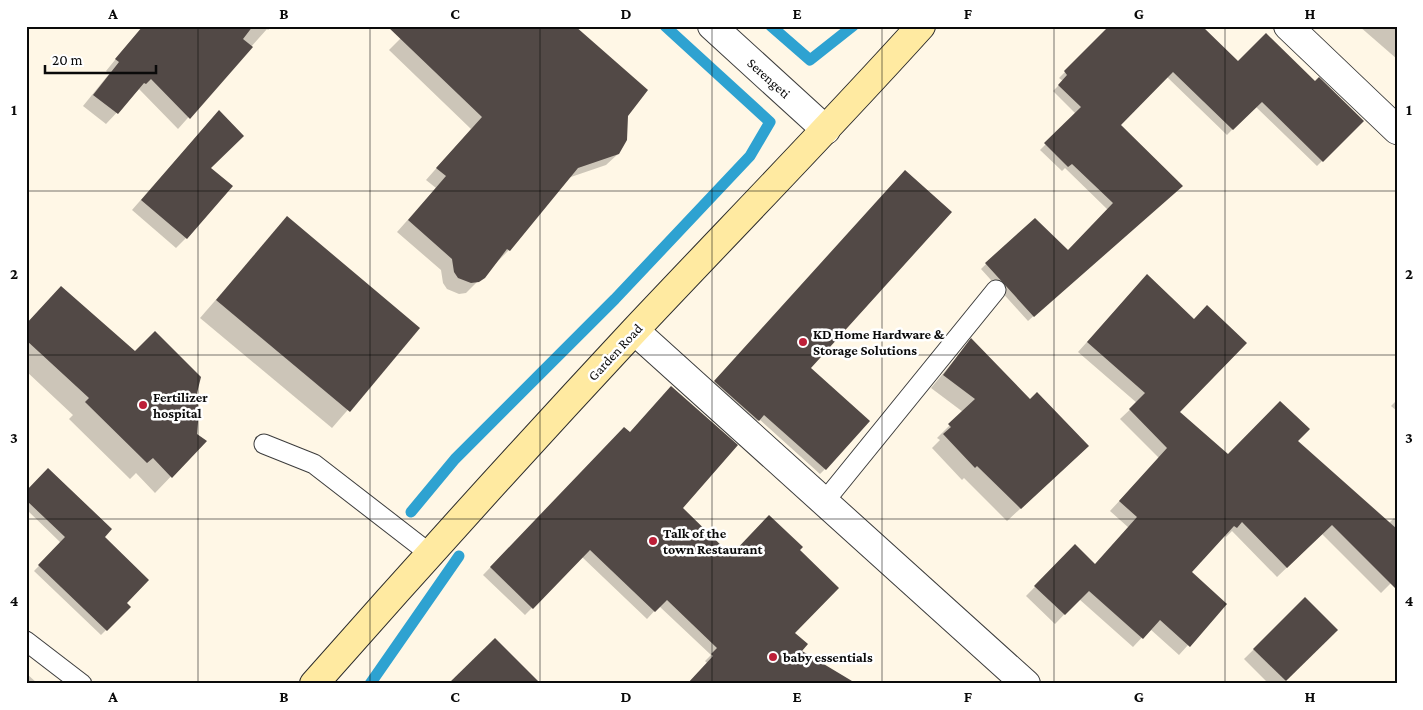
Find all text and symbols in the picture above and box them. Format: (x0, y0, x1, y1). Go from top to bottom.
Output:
text: A (107, 5, 118, 22)
text: B (279, 5, 289, 22)
text: C (450, 5, 460, 22)
text: D (620, 5, 632, 22)
text: E (792, 5, 802, 22)
text: F (964, 5, 973, 22)
text: G (1134, 5, 1144, 22)
text: H (1305, 5, 1316, 22)
scale bar (45, 42, 156, 74)
text: 20 m (52, 52, 83, 68)
street label: Serengeti (744, 55, 794, 102)
text: 1 (11, 101, 17, 118)
text: 1 (1406, 101, 1412, 118)
text: 2 (10, 265, 18, 282)
text: 2 (1405, 265, 1413, 282)
street label: Garden Road (585, 320, 646, 384)
place label: KD Home Hardware & Storage Solutions (813, 326, 945, 358)
marker: KD Home Hardware & Storage Solutions (797, 336, 809, 348)
place label: Fertilizer hospital (153, 389, 208, 421)
marker: Fertilizer hospital (137, 399, 149, 411)
text: 3 (10, 429, 18, 446)
text: 3 (1405, 429, 1413, 446)
place label: Talk of the town Restaurant (663, 525, 763, 557)
marker: Talk of the town Restaurant (647, 535, 659, 547)
text: 4 (10, 592, 19, 609)
text: 4 (1405, 592, 1414, 609)
place label: baby essentials (782, 649, 873, 665)
marker: baby essentials (767, 651, 779, 663)
text: A (107, 688, 118, 705)
text: B (279, 688, 289, 705)
text: C (450, 688, 460, 705)
text: D (620, 688, 632, 705)
text: E (792, 688, 802, 705)
text: F (964, 688, 973, 705)
text: G (1134, 688, 1144, 705)
text: H (1305, 688, 1316, 705)

